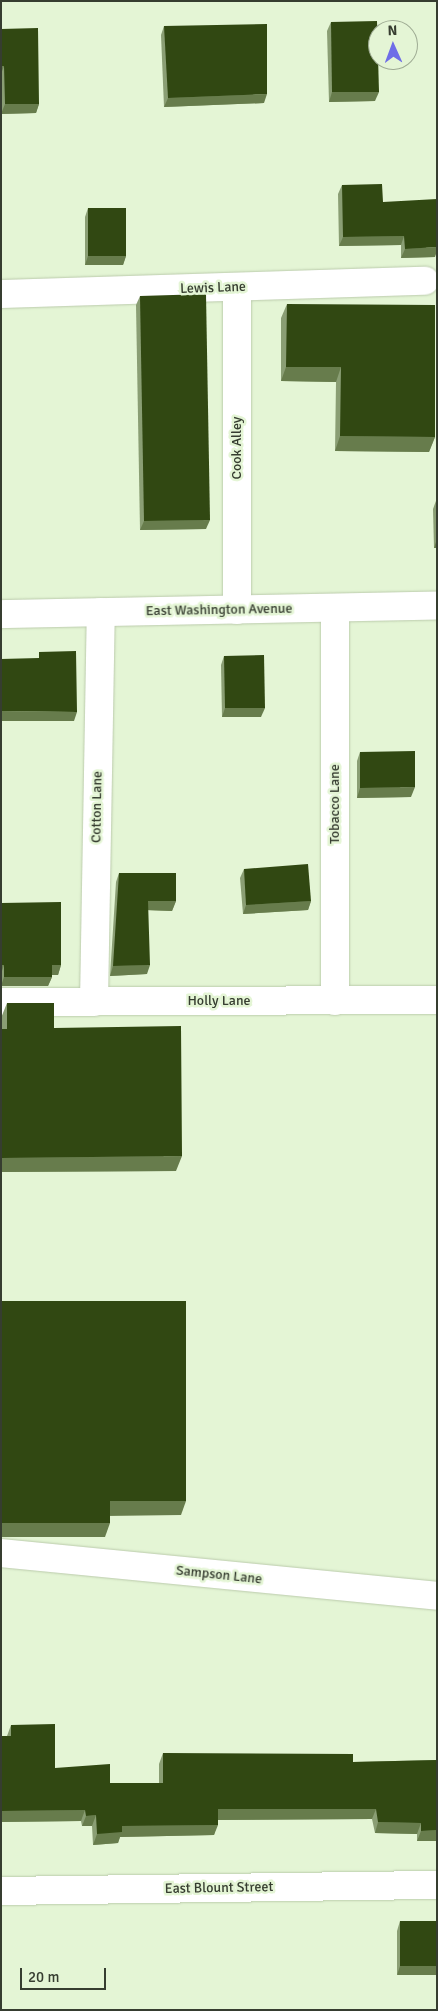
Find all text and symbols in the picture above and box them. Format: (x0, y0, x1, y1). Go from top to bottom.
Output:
north arrow (368, 20, 418, 70)
text: N (387, 22, 398, 39)
street label: Lewis Lane (180, 278, 246, 298)
street label: Cook Alley (229, 417, 245, 479)
street label: East Washington Avenue (146, 600, 292, 620)
street label: Tobacco Lane (327, 764, 343, 844)
street label: Cotton Lane (88, 771, 106, 843)
street label: Holly Lane (187, 993, 251, 1009)
street label: Sampson Lane (175, 1562, 263, 1588)
street label: East Blount Street (165, 1879, 273, 1897)
scale bar (22, 1958, 109, 1990)
text: 20 m (28, 1968, 59, 1986)

